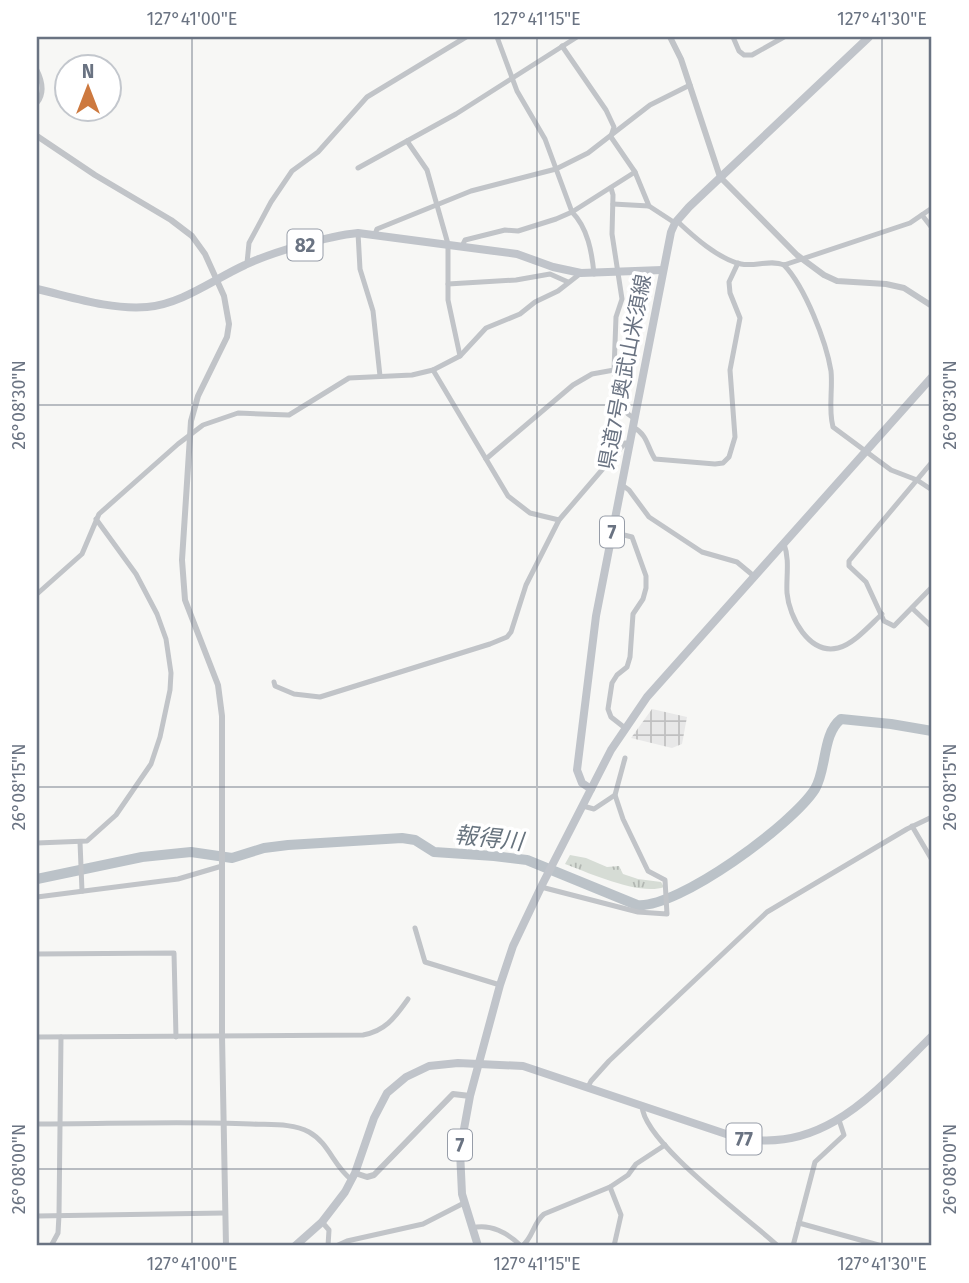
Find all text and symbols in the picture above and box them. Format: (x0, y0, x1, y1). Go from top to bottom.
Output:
text: 127°41'00"E (147, 8, 237, 30)
text: 127°41'15"E (493, 8, 581, 30)
text: 127°41'30"E (837, 8, 927, 30)
north arrow (52, 52, 122, 122)
text: N (82, 60, 94, 83)
road number: 82 (288, 230, 322, 260)
street label: 県道7号奥武山米須線 (593, 272, 657, 472)
text: 26°08'30"N (8, 360, 30, 450)
text: 26°08'30"N (939, 360, 961, 450)
road number: 7 (600, 516, 624, 548)
text: 26°08'15"N (8, 743, 30, 831)
text: 26°08'15"N (939, 743, 961, 831)
water label: 報得川 (453, 820, 528, 856)
text: 26°08'00"N (8, 1124, 30, 1214)
road number: 77 (726, 1124, 762, 1154)
text: 26°08'00"N (939, 1124, 961, 1214)
road number: 7 (448, 1130, 472, 1161)
text: 127°41'00"E (147, 1253, 237, 1275)
text: 127°41'15"E (493, 1253, 581, 1275)
text: 127°41'30"E (837, 1253, 927, 1275)

